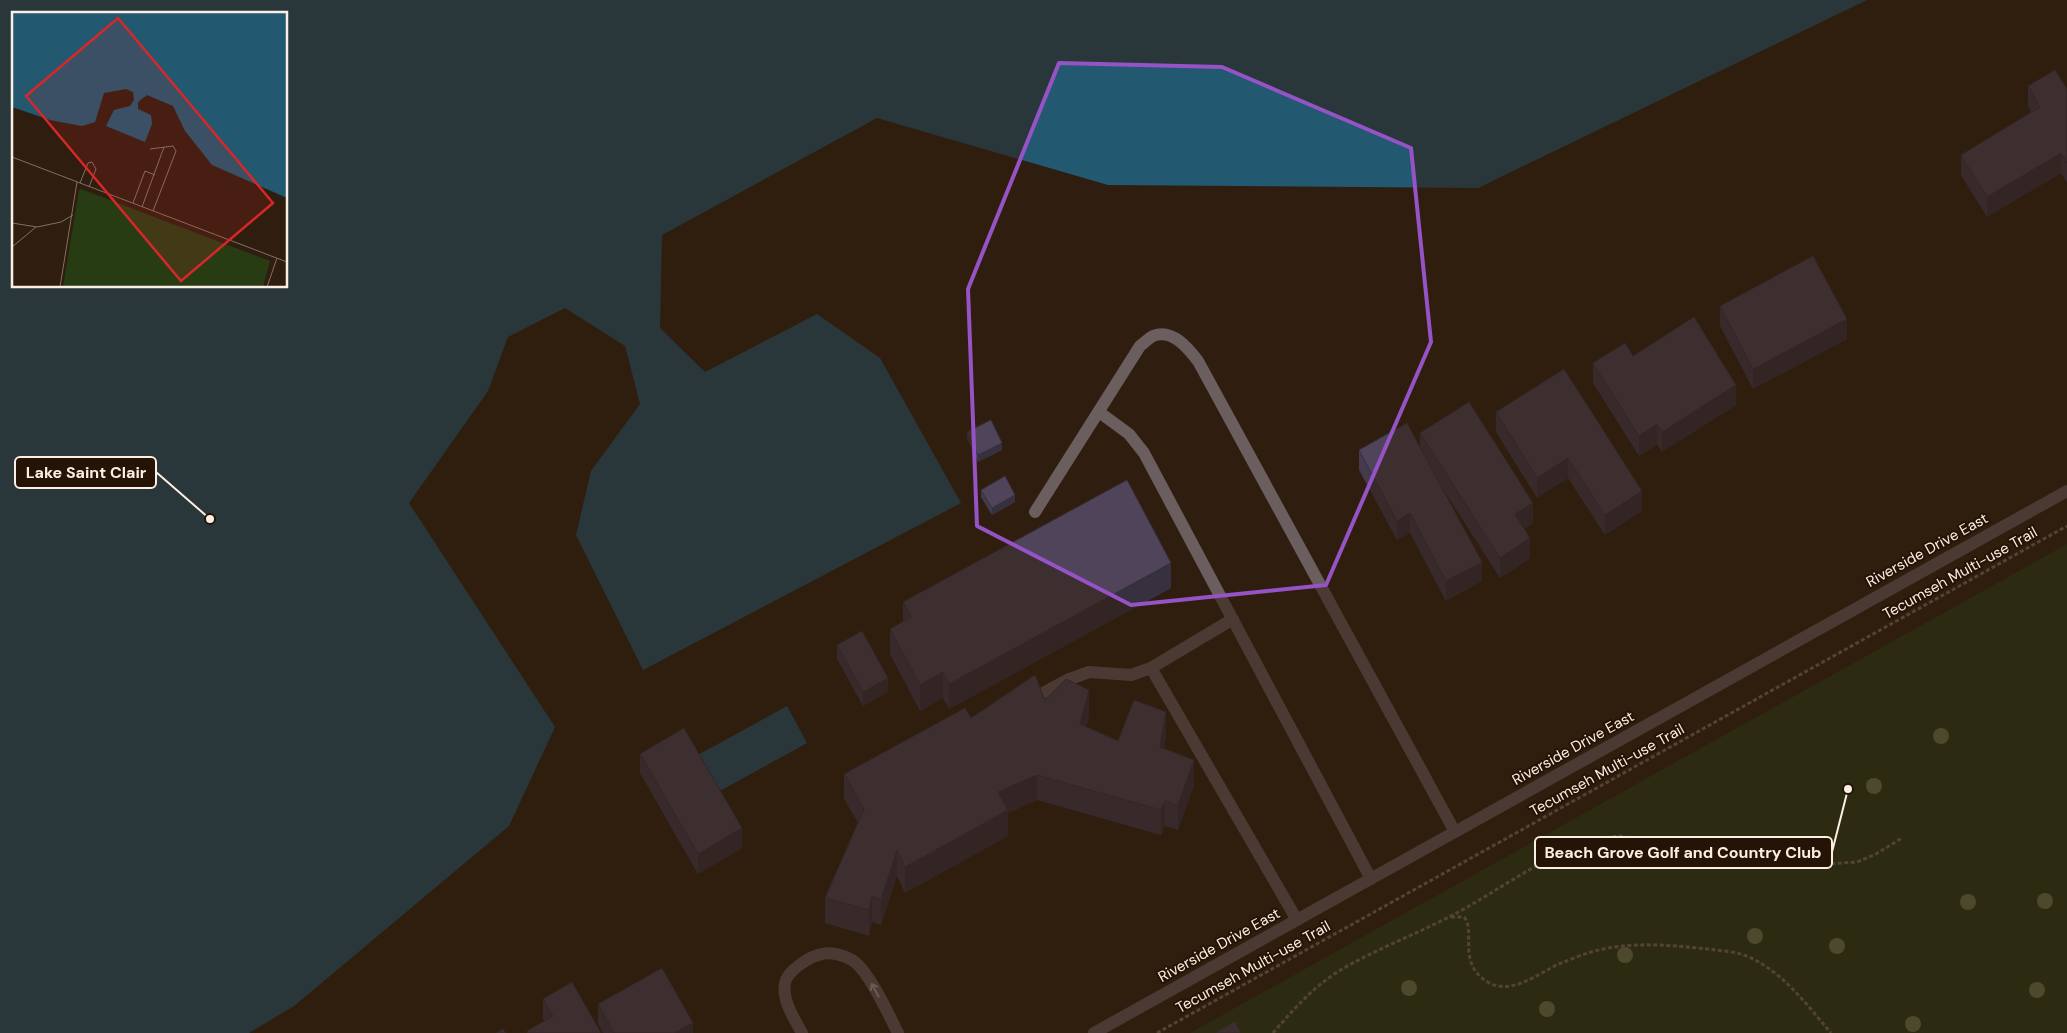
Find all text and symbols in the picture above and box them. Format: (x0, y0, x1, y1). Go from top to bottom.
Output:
inset map (12, 12, 288, 288)
callout: Lake Saint Clair (15, 457, 156, 488)
text: Lake Saint Clair (26, 462, 147, 483)
street label: Riverside Drive East (1863, 508, 1992, 592)
street label: Tecumseh Multi-use Trail (1879, 522, 2041, 624)
street label: Riverside Drive East (1509, 706, 1638, 790)
street label: Tecumseh Multi-use Trail (1526, 719, 1688, 821)
callout: Beach Grove Golf and Country Club (1535, 837, 1832, 868)
text: Beach Grove Golf and Country Club (1544, 842, 1822, 863)
street label: Riverside Drive East (1155, 903, 1284, 987)
street label: Tecumseh Multi-use Trail (1172, 916, 1334, 1018)
one-way arrow (870, 983, 880, 998)

